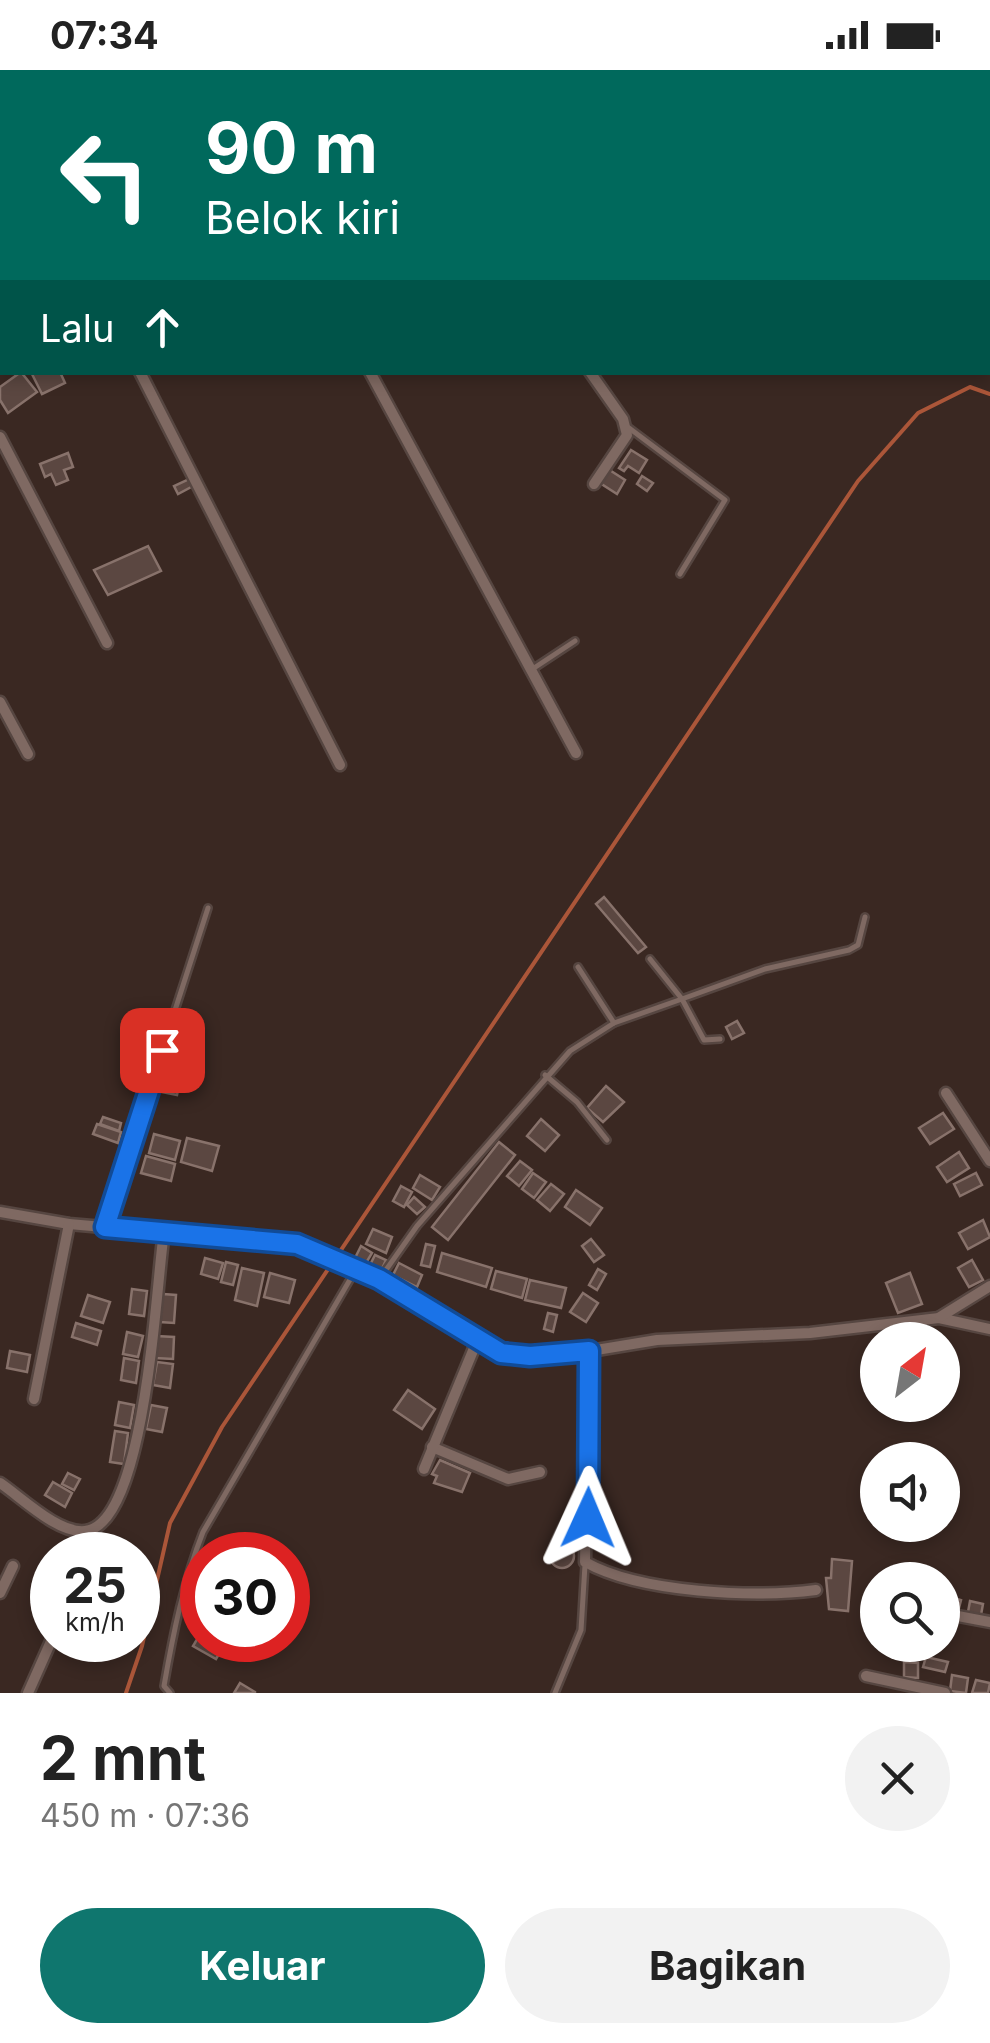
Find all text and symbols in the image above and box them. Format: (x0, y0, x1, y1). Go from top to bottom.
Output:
text: 07:34 (50, 12, 159, 58)
text: 90 m (205, 105, 378, 190)
icon: left (40, 110, 170, 240)
text: Belok kiri (205, 190, 400, 245)
icon: ahead (135, 300, 190, 355)
text: Lalu (40, 305, 115, 351)
pin (120, 1008, 205, 1093)
icon: arrive (135, 1023, 190, 1078)
north arrow (860, 1322, 960, 1422)
map controls (860, 1322, 960, 1662)
button: sound (860, 1442, 960, 1542)
position arrow (536, 1466, 640, 1570)
speed limit sign: 30 (180, 1532, 310, 1662)
text: 25 (63, 1555, 127, 1615)
button: search (860, 1562, 960, 1662)
text: km/h (65, 1607, 125, 1637)
text: 2 mnt (40, 1722, 206, 1794)
button: close (845, 1726, 950, 1831)
text: 450 m · 07:36 (40, 1796, 250, 1835)
button: Keluar (40, 1908, 485, 2023)
button: Bagikan (505, 1908, 950, 2023)

